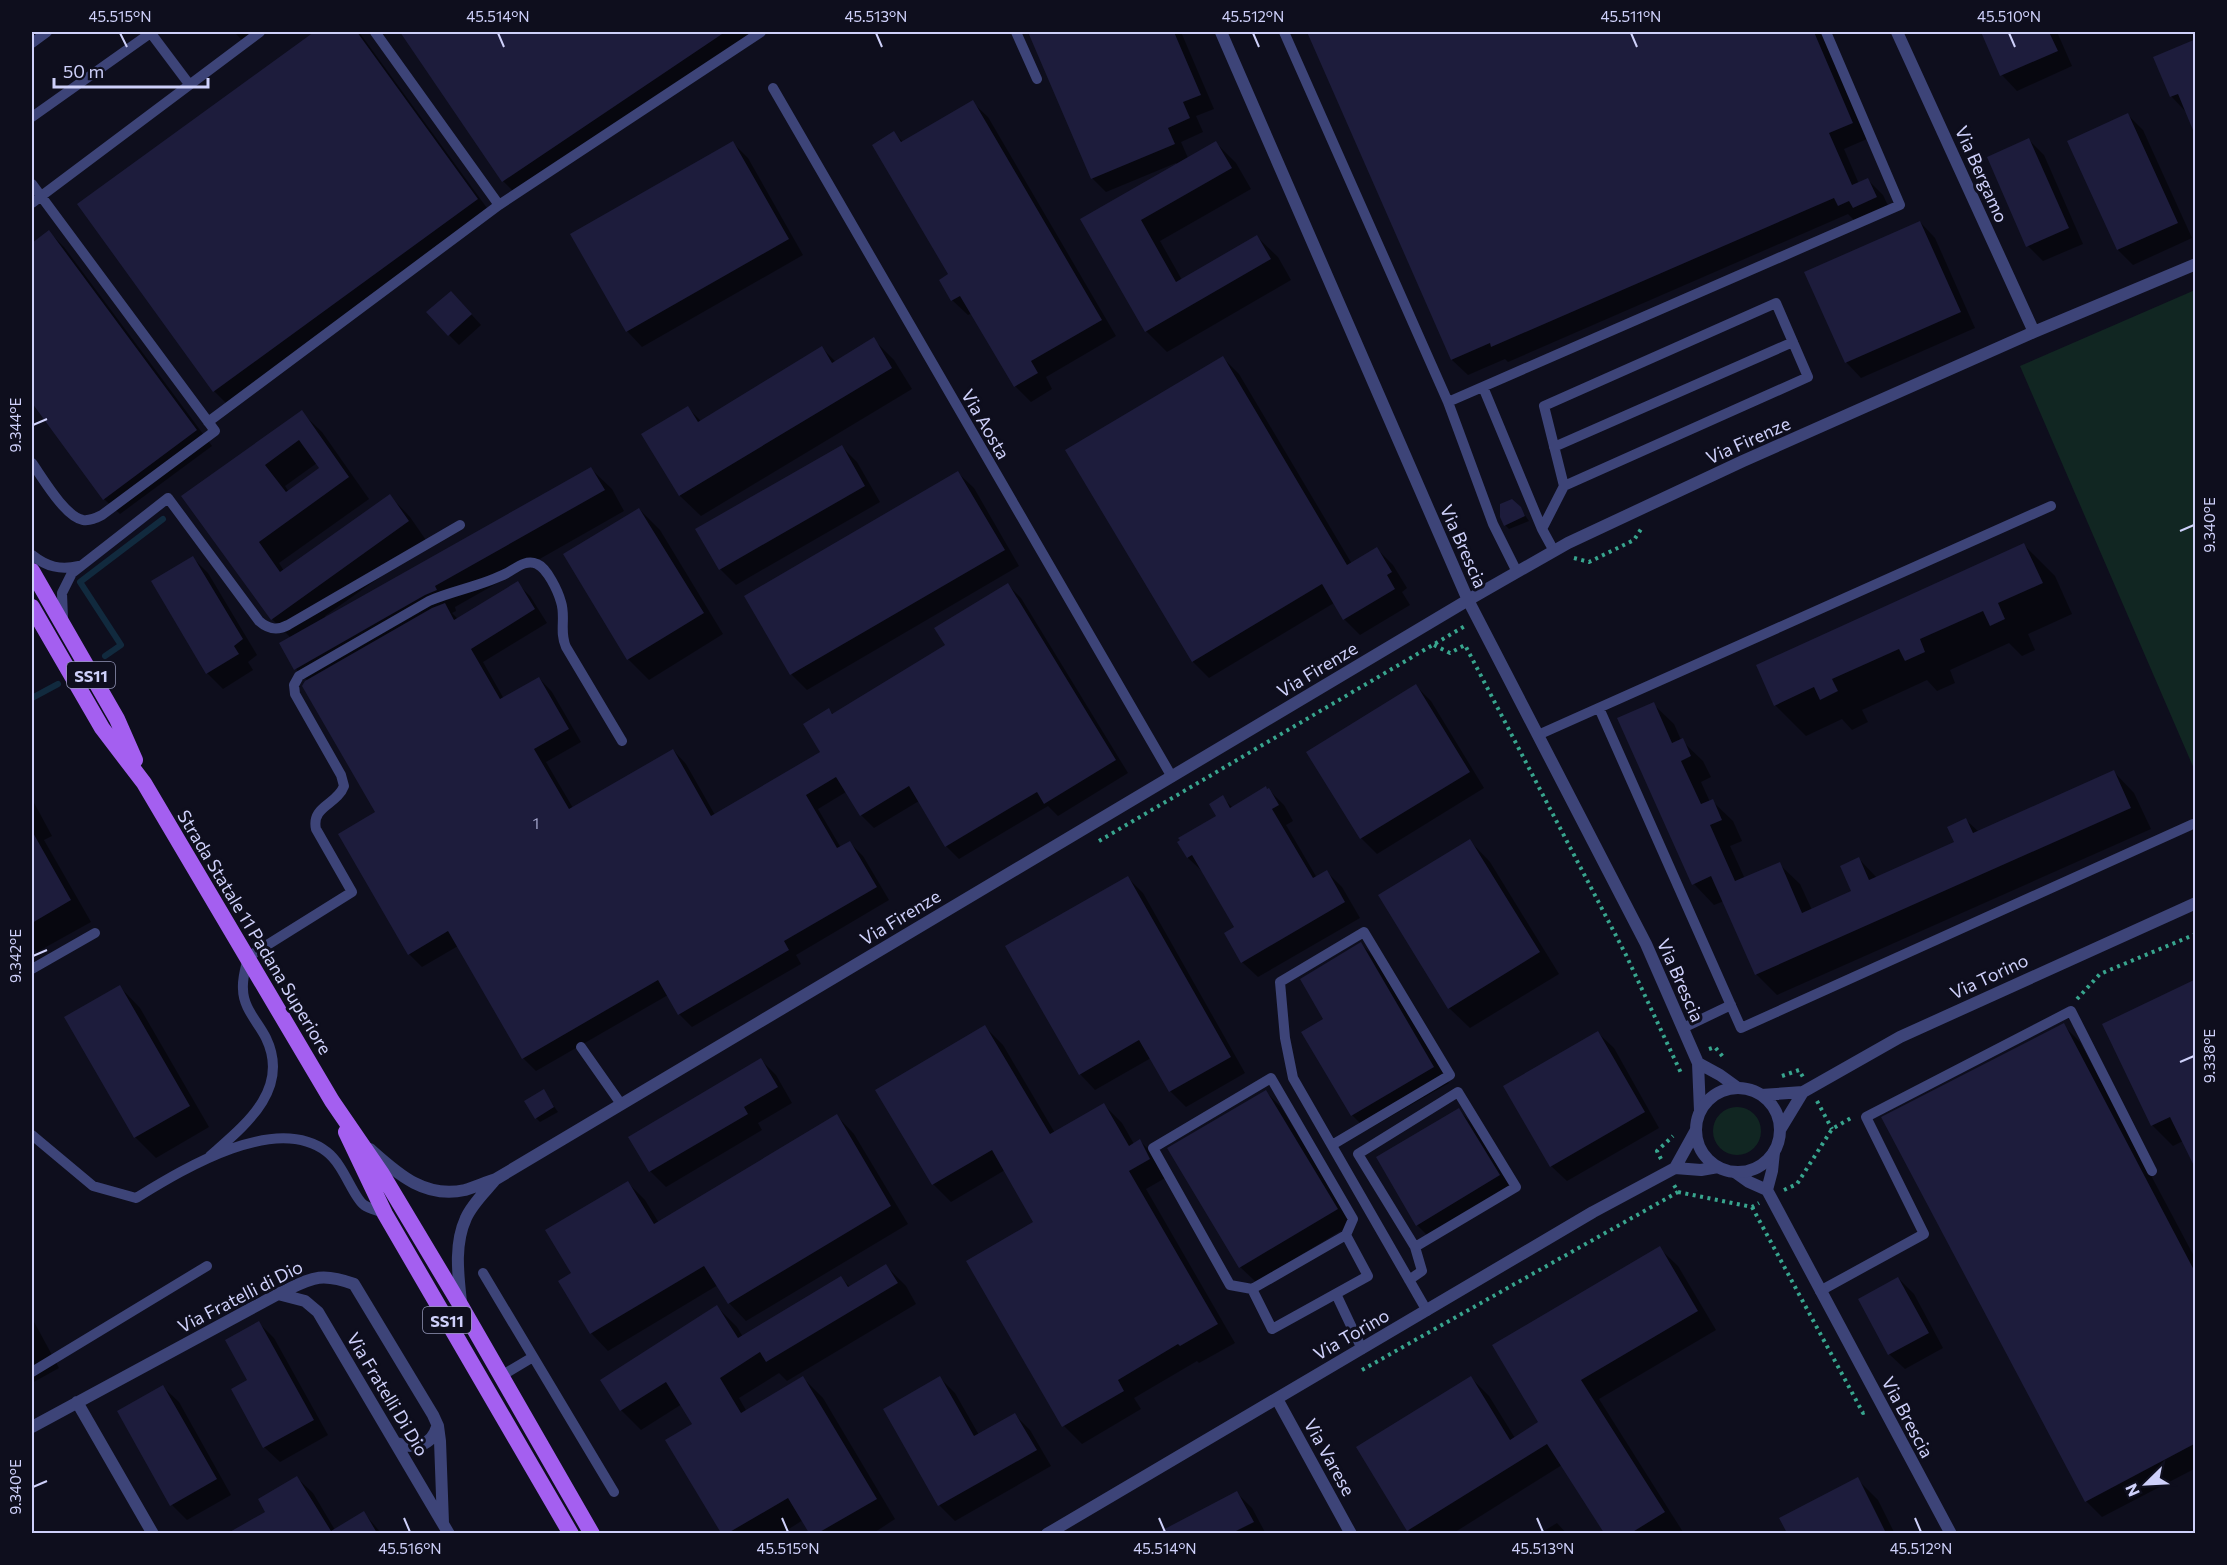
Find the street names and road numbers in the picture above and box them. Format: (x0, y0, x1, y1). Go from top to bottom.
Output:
street label: Via Bergamo (1951, 122, 2013, 226)
street label: Via Aosta (957, 385, 1015, 463)
street label: Via Firenze (1702, 412, 1794, 468)
street label: Via Brescia (1436, 501, 1492, 591)
street label: Via Firenze (1273, 636, 1361, 702)
road number: SS11 (67, 662, 115, 688)
street label: Strada Statale 11 Padana Superiore (173, 806, 337, 1058)
street label: Via Firenze (856, 884, 944, 950)
street label: Via Brescia (1653, 935, 1709, 1025)
street label: Via Torino (1946, 948, 2032, 1004)
street label: Via Fratelli di Dio (174, 1255, 306, 1337)
street label: Via Torino (1309, 1304, 1393, 1364)
road number: SS11 (423, 1307, 471, 1333)
street label: Via Fratelli Di Dio (342, 1328, 434, 1460)
street label: Via Brescia (1877, 1373, 1939, 1461)
street label: Via Varese (1300, 1415, 1360, 1499)

